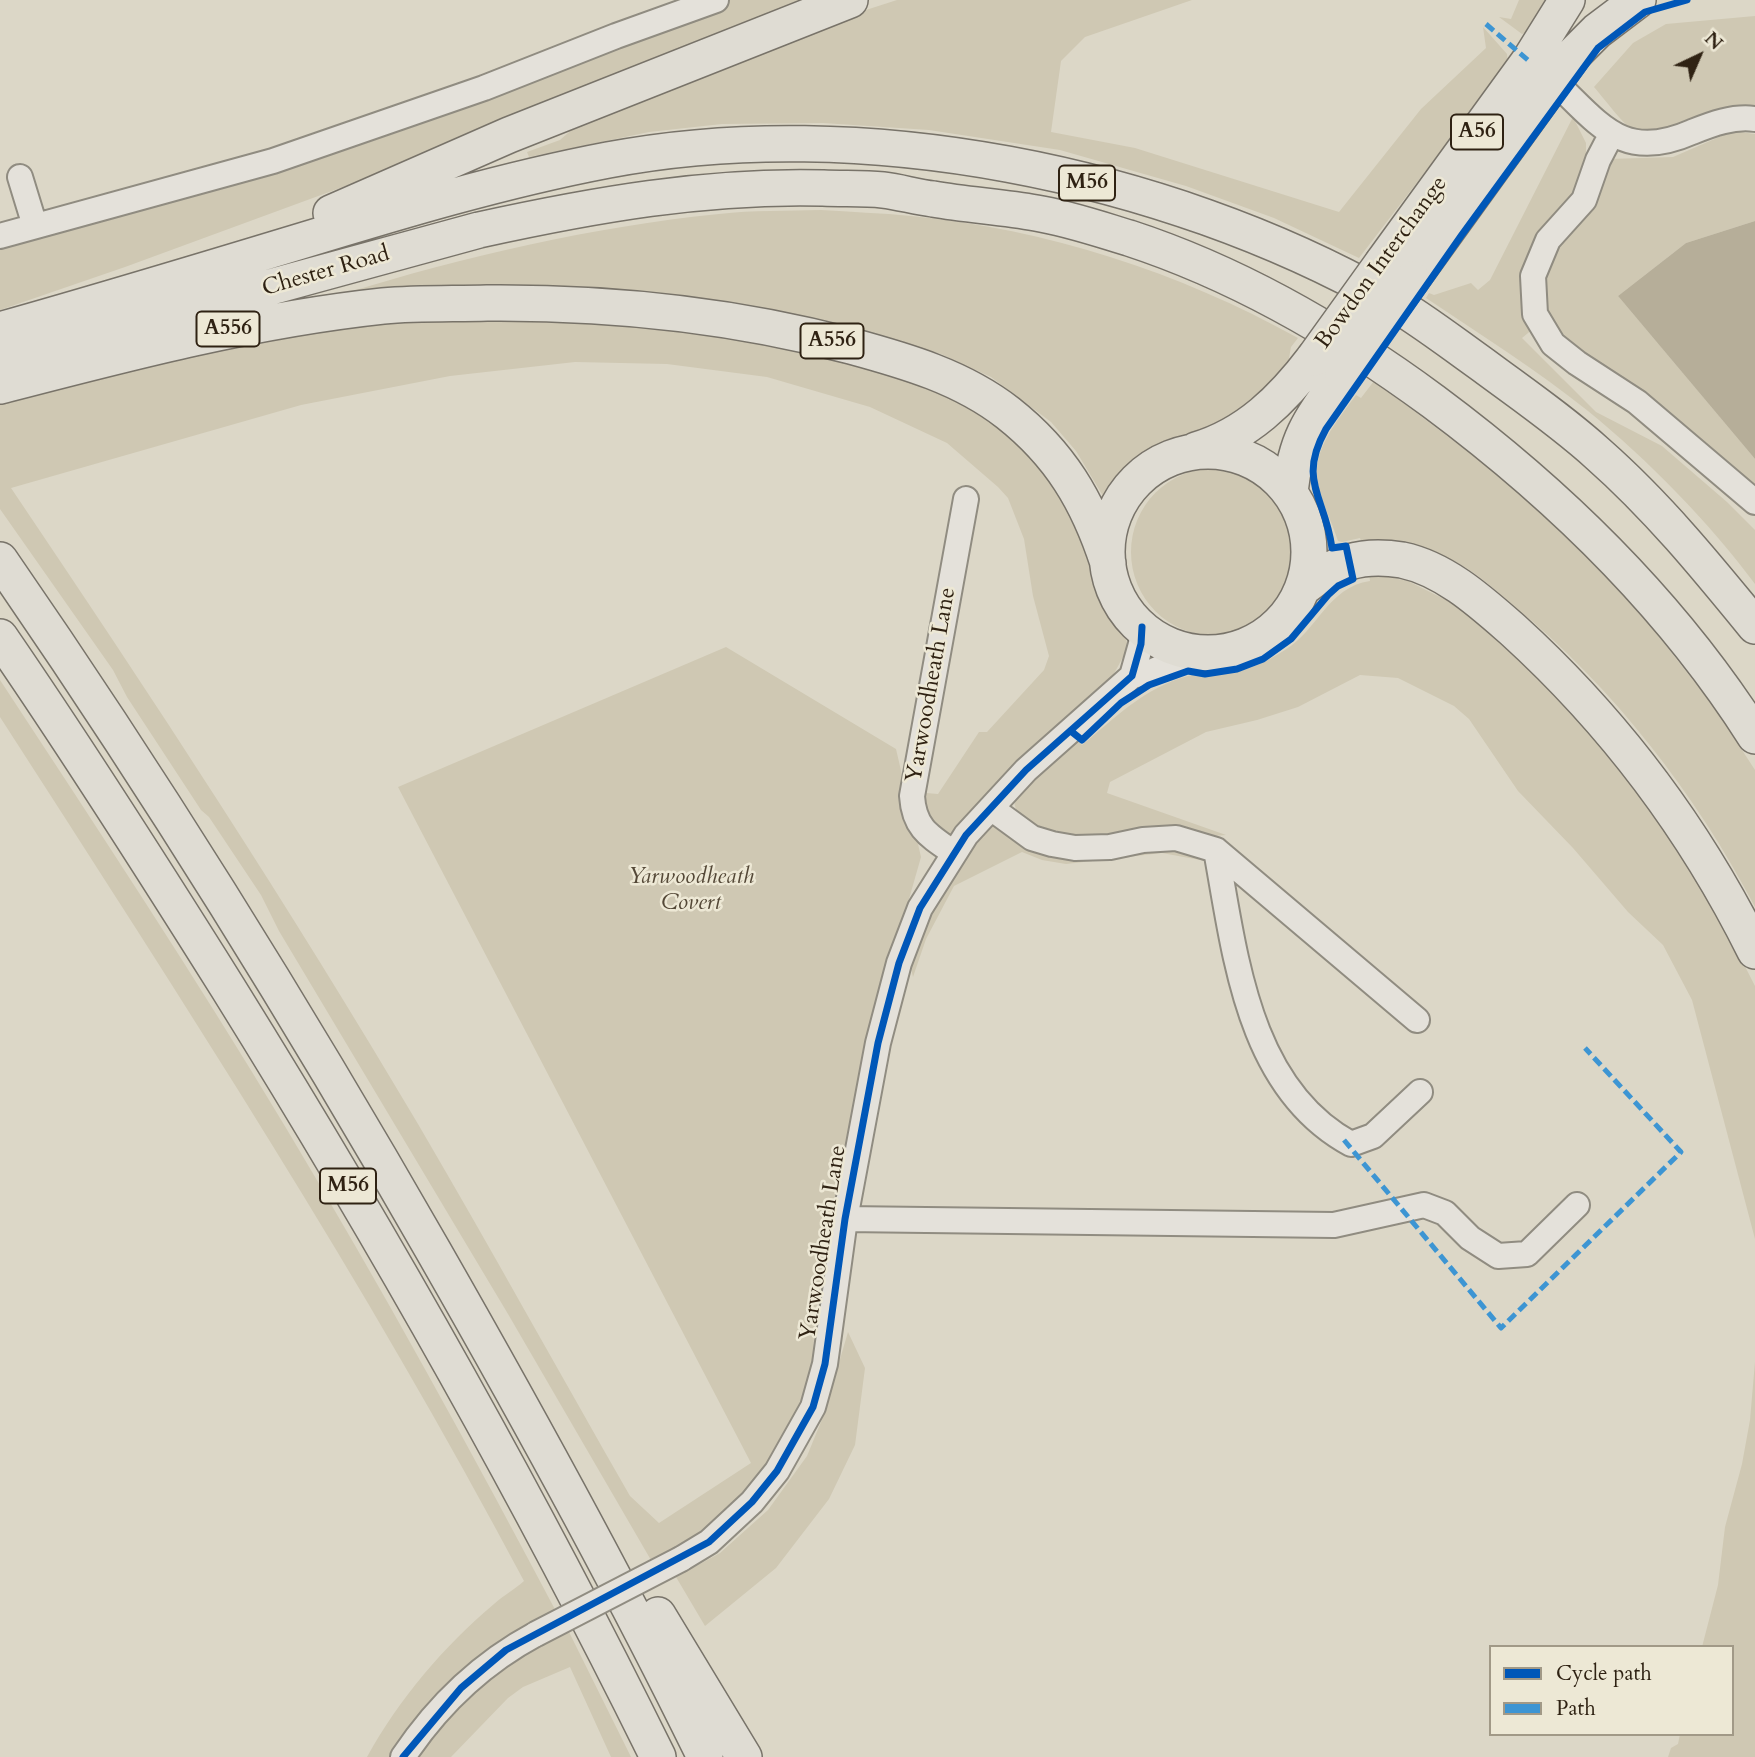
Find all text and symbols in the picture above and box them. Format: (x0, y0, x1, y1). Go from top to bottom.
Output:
north arrow (1664, 21, 1734, 91)
text: N (1699, 26, 1729, 56)
road number: A56 (1451, 114, 1503, 150)
road number: M56 (1059, 166, 1115, 200)
street label: Bowdon Interchange (1310, 171, 1454, 355)
street label: Chester Road (259, 241, 393, 303)
road number: A556 (196, 312, 260, 346)
road number: A556 (800, 324, 864, 358)
street label: Yarwoodheath Lane (901, 585, 963, 785)
park label: Yarwoodheath Covert (628, 864, 754, 918)
street label: Yarwoodheath Lane (795, 1143, 853, 1343)
road number: M56 (320, 1168, 376, 1204)
legend (1489, 1645, 1734, 1736)
text: Cycle path (1556, 1659, 1652, 1688)
text: Path (1556, 1694, 1596, 1723)

